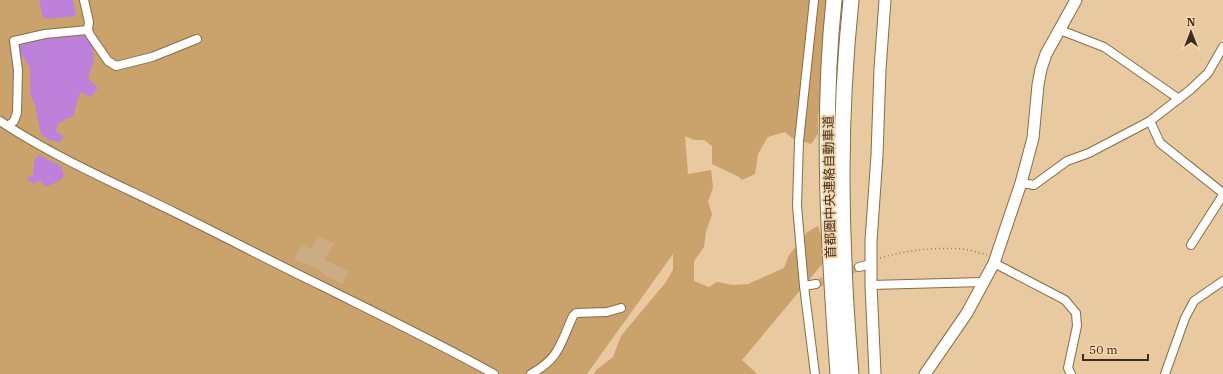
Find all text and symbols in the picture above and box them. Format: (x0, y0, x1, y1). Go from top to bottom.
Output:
north arrow (1171, 12, 1211, 52)
text: N (1187, 15, 1196, 29)
street label: 首都圏中央連絡自動車道 (820, 115, 839, 259)
scale bar (1083, 336, 1148, 362)
text: 50 m (1089, 342, 1118, 357)

